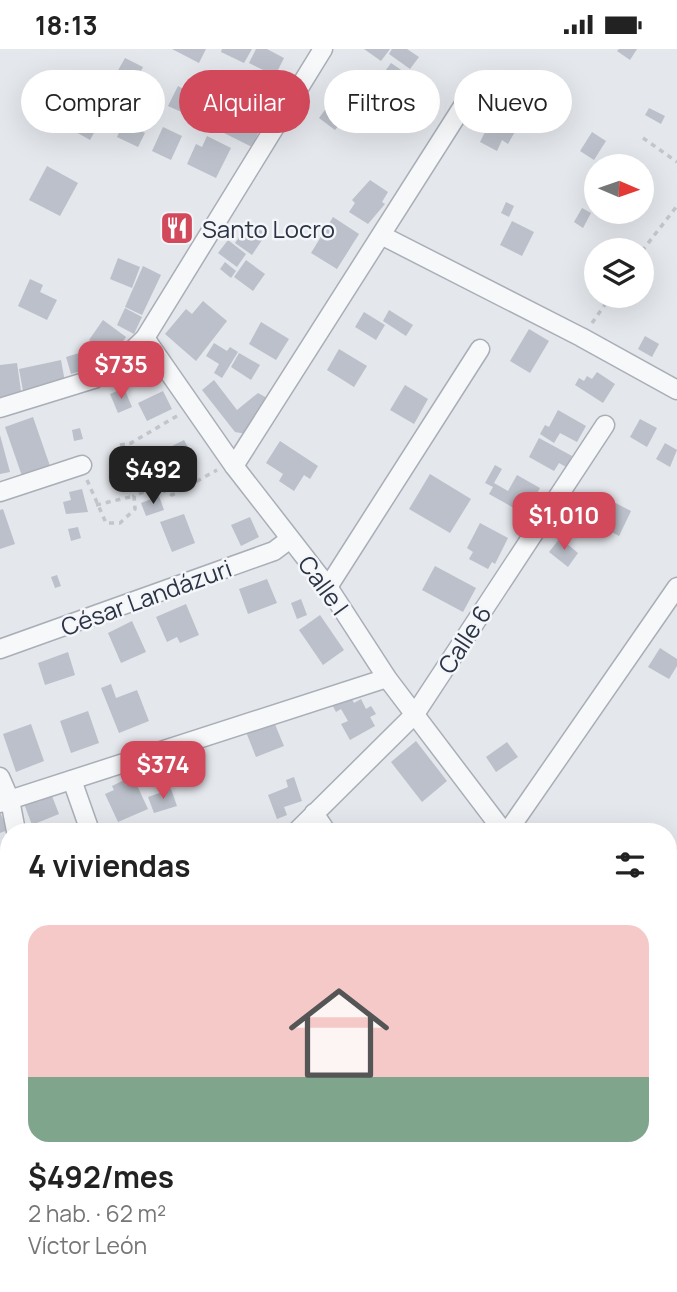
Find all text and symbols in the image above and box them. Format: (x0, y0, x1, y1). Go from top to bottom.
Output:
text: 18:13 (35, 7, 98, 43)
chip: Comprar (21, 70, 165, 133)
chip: Alquilar (179, 70, 310, 133)
chip: Filtros (324, 70, 440, 133)
chip: Nuevo (454, 70, 572, 133)
north arrow (584, 154, 654, 224)
map controls (584, 154, 654, 308)
restaurant icon: Santo Locro (158, 209, 196, 247)
place label: Santo Locro (202, 212, 335, 245)
button: layers (584, 238, 654, 308)
pin: $735 (80, 341, 162, 401)
text: $735 (94, 348, 148, 380)
pin: $492 (112, 447, 194, 506)
text: $492 (125, 453, 181, 485)
pin: $1,010 (507, 493, 621, 552)
text: $1,010 (529, 499, 599, 531)
street label: Calle I (291, 549, 357, 621)
street label: César Landázuri (56, 551, 236, 643)
street label: Calle 6 (430, 598, 498, 680)
pin: $374 (122, 741, 204, 801)
text: $374 (136, 748, 190, 780)
text: 4 viviendas (28, 845, 190, 886)
icon: filters (611, 846, 649, 884)
icon: home (276, 970, 402, 1096)
text: $492/mes (28, 1156, 174, 1197)
text: 2 hab. · 62 m² (28, 1197, 166, 1229)
text: Víctor León (28, 1229, 147, 1261)

